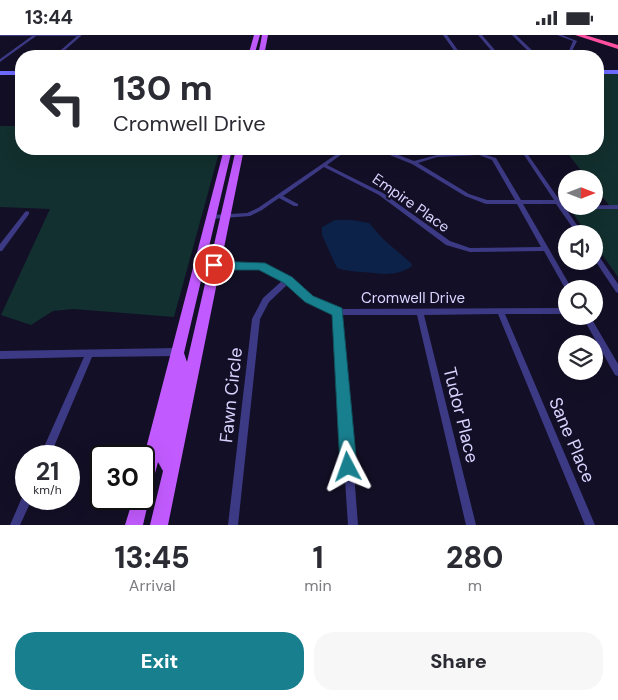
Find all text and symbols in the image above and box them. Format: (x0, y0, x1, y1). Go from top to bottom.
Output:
text: 13:44 (25, 5, 73, 30)
text: 130 m (113, 65, 213, 111)
icon: left (30, 70, 95, 135)
text: Cromwell Drive (113, 109, 266, 138)
street label: Empire Place (368, 169, 454, 237)
north arrow (558, 170, 602, 215)
map controls (558, 170, 603, 380)
button: sound (558, 225, 603, 270)
pin (193, 244, 235, 286)
icon: arrive (200, 251, 228, 279)
button: search (558, 280, 603, 325)
street label: Cromwell Drive (361, 288, 465, 308)
button: layers (558, 335, 603, 380)
street label: Fawn Circle (214, 346, 248, 444)
street label: Tudor Place (438, 365, 484, 465)
street label: Sane Place (543, 394, 601, 486)
position arrow (321, 440, 373, 492)
speed limit sign: 30 (90, 445, 155, 510)
text: 21 (36, 455, 59, 488)
text: km/h (33, 482, 62, 498)
text: 13:45 (114, 538, 190, 577)
text: 1 (312, 538, 323, 577)
text: 280 (446, 538, 503, 577)
text: Arrival (129, 575, 175, 596)
text: min (304, 575, 332, 596)
text: m (468, 575, 482, 596)
button: Exit (15, 632, 304, 690)
button: Share (314, 632, 603, 690)

